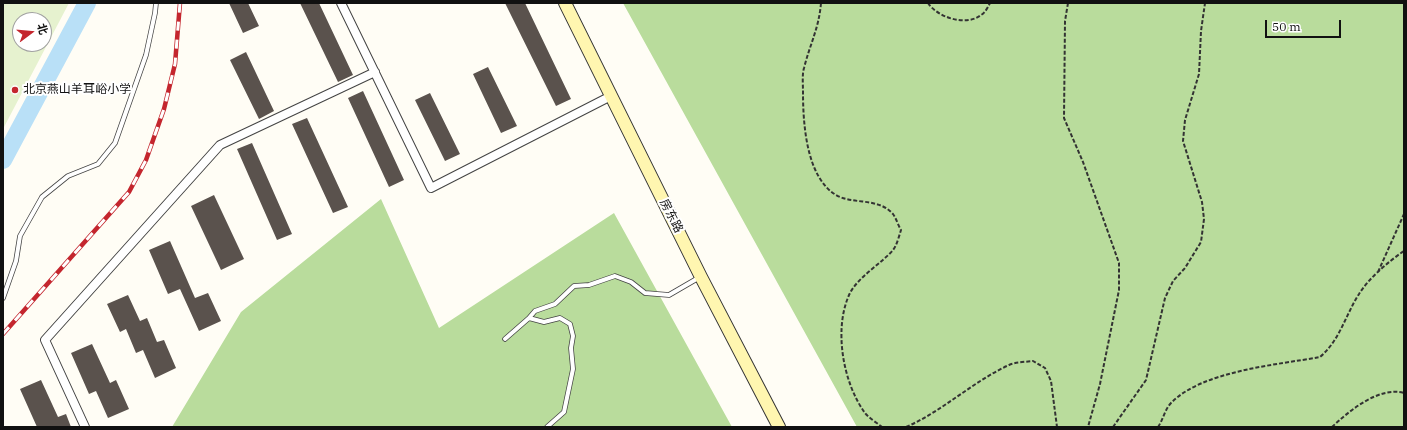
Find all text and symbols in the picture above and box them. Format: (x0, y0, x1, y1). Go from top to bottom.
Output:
north arrow (12, 12, 52, 52)
scale bar (1267, 12, 1343, 38)
text: 50 m (1272, 19, 1301, 34)
text: 北 (34, 22, 51, 36)
place label: 北京燕山羊耳峪小学 (23, 83, 131, 97)
marker: 北京燕山羊耳峪小学 (10, 85, 20, 95)
street label: 房东路 (656, 197, 686, 235)

